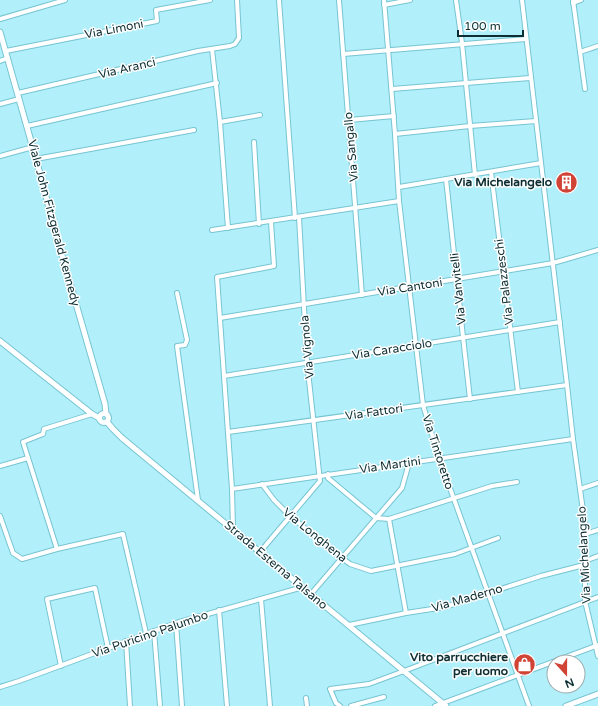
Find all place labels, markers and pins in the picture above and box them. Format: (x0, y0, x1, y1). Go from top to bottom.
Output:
building icon: Via Michelangelo (554, 169, 580, 195)
place label: Via Michelangelo (454, 175, 552, 190)
place label: Vito parrucchiere per uomo (410, 650, 508, 679)
shop icon: Vito parrucchiere per uomo (511, 651, 537, 677)

